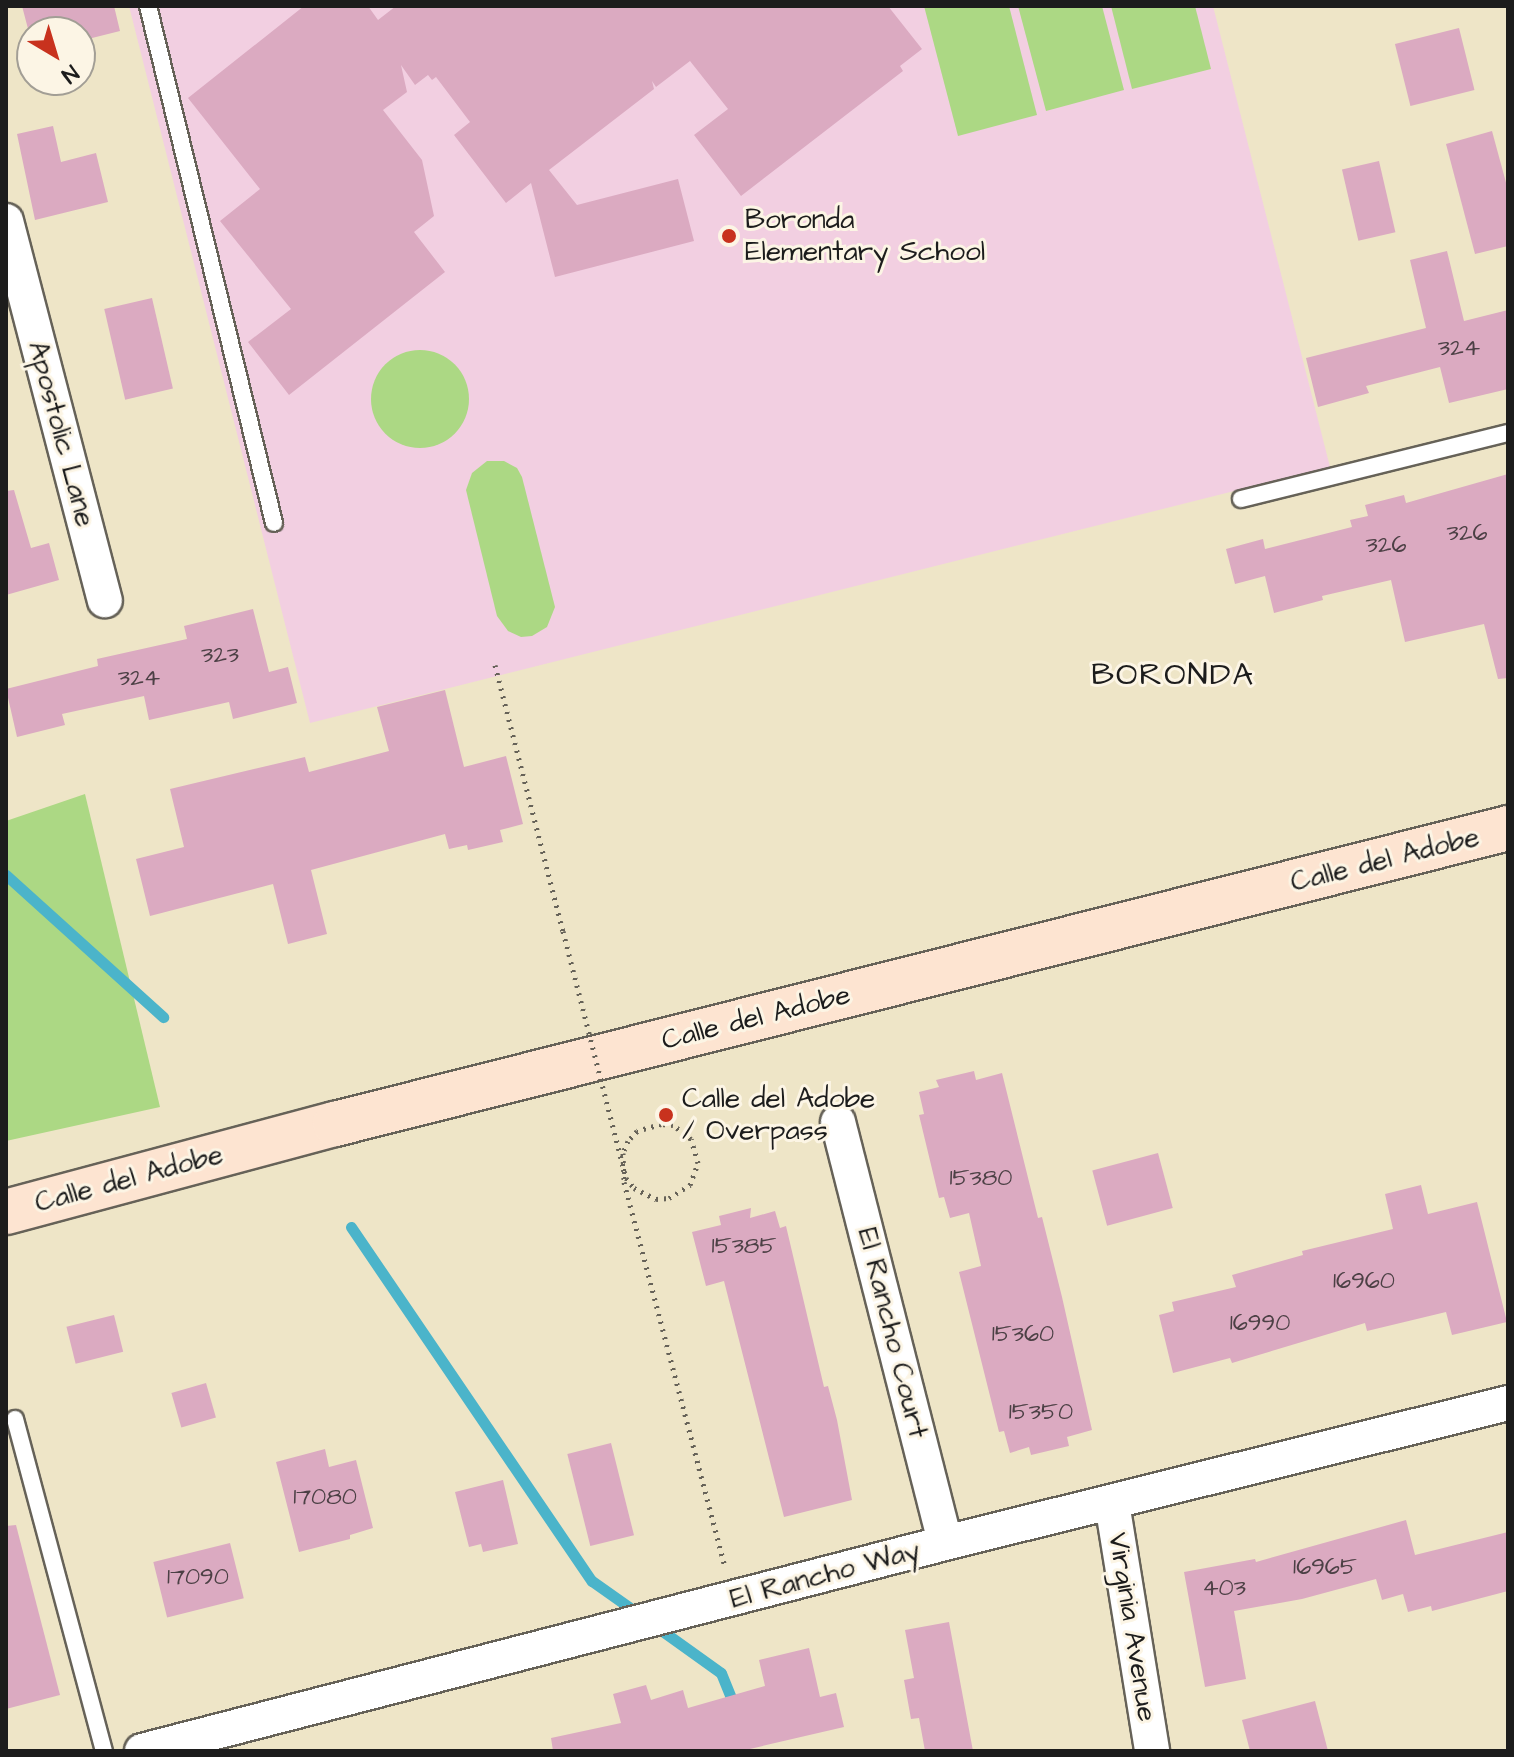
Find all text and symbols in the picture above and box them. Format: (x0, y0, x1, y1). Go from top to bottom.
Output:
north arrow (16, 16, 96, 96)
text: N (55, 57, 85, 90)
place label: Boronda Elementary School (745, 203, 985, 269)
marker: Boronda Elementary School (720, 227, 738, 245)
house number: 324 (1438, 335, 1480, 363)
street label: Apostolic Lane (20, 338, 102, 530)
house number: 326 (1447, 520, 1487, 548)
house number: 326 (1366, 532, 1406, 560)
house number: 323 (201, 642, 239, 670)
district label: BORONDA (1091, 656, 1255, 694)
house number: 324 (118, 665, 160, 693)
street label: Calle del Adobe (1287, 820, 1483, 900)
street label: Calle del Adobe (658, 978, 854, 1058)
place label: Calle del Adobe / Overpass (682, 1082, 875, 1148)
marker: Calle del Adobe / Overpass (657, 1106, 675, 1124)
street label: Calle del Adobe (31, 1138, 227, 1220)
house number: 15380 (950, 1165, 1012, 1193)
street label: El Rancho Court (850, 1224, 934, 1442)
house number: 15385 (712, 1233, 776, 1261)
house number: 16960 (1333, 1268, 1395, 1296)
house number: 16990 (1230, 1310, 1290, 1338)
house number: 15360 (992, 1321, 1054, 1349)
house number: 15350 (1009, 1399, 1073, 1427)
house number: 17080 (293, 1484, 357, 1512)
street label: Virginia Avenue (1100, 1530, 1164, 1724)
street label: El Rancho Way (727, 1534, 923, 1616)
house number: 16965 (1293, 1554, 1357, 1582)
house number: 17090 (167, 1564, 229, 1592)
house number: 403 (1202, 1575, 1246, 1603)

